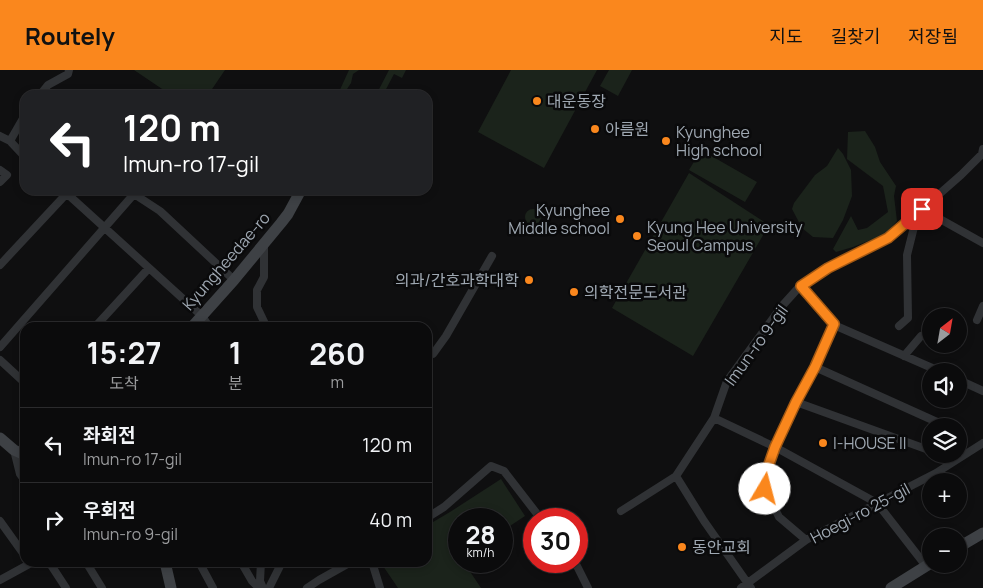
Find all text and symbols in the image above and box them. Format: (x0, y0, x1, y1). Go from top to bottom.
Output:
text: Routely (25, 19, 115, 52)
text: 지도 (770, 24, 803, 48)
text: 길찾기 (831, 24, 880, 48)
text: 저장됨 (908, 24, 958, 48)
place label: 대운동장 (547, 90, 606, 112)
marker: 대운동장 (531, 95, 543, 107)
text: 120 m (123, 104, 221, 152)
icon: left (40, 110, 105, 175)
place label: 아름원 (605, 118, 649, 140)
place label: Kyunghee High school (676, 121, 762, 161)
marker: 아름원 (589, 123, 601, 135)
marker: Kyunghee High school (660, 135, 672, 147)
text: Imun-ro 17-gil (123, 149, 259, 179)
pin (901, 188, 943, 230)
icon: arrive (908, 195, 936, 223)
place label: Kyunghee Middle school (508, 199, 610, 239)
street label: Kyungheedae-ro (177, 207, 275, 315)
marker: Kyunghee Middle school (614, 213, 626, 225)
place label: Kyung Hee University Seoul Campus (647, 216, 803, 256)
marker: Kyung Hee University Seoul Campus (631, 230, 643, 242)
place label: 의과/간호과학대학 (395, 269, 519, 291)
marker: 의과/간호과학대학 (523, 274, 535, 286)
place label: 의학전문도서관 (584, 281, 687, 303)
marker: 의학전문도서관 (568, 286, 580, 298)
street label: Imun-ro 9-gil (719, 300, 793, 390)
north arrow (922, 308, 968, 352)
map controls (922, 308, 967, 573)
text: 15:27 (87, 332, 161, 373)
text: 1 (229, 332, 242, 373)
text: 260 (309, 333, 365, 374)
button: sound (922, 363, 967, 408)
text: m (331, 371, 344, 393)
text: 도착 (109, 372, 139, 394)
text: 분 (228, 372, 243, 394)
button: layers (922, 418, 967, 463)
text: 좌회전 (83, 422, 135, 448)
icon: left (40, 431, 68, 459)
text: 120 m (362, 432, 412, 458)
place label: I-HOUSE II (833, 432, 906, 454)
marker: I-HOUSE II (817, 437, 829, 449)
text: Imun-ro 17-gil (83, 448, 182, 470)
position arrow (738, 462, 790, 514)
button: + (922, 473, 967, 518)
street label: Hoegi-ro 25-gil (806, 477, 914, 549)
text: 우회전 (83, 497, 135, 523)
icon: right (40, 506, 68, 534)
text: 40 m (369, 507, 412, 533)
speed limit sign: 30 (523, 508, 588, 573)
text: 28 (465, 517, 496, 552)
text: Imun-ro 9-gil (83, 523, 178, 545)
button: − (922, 528, 967, 573)
place label: 동안교회 (692, 536, 751, 558)
marker: 동안교회 (676, 541, 688, 553)
text: km/h (467, 544, 494, 561)

